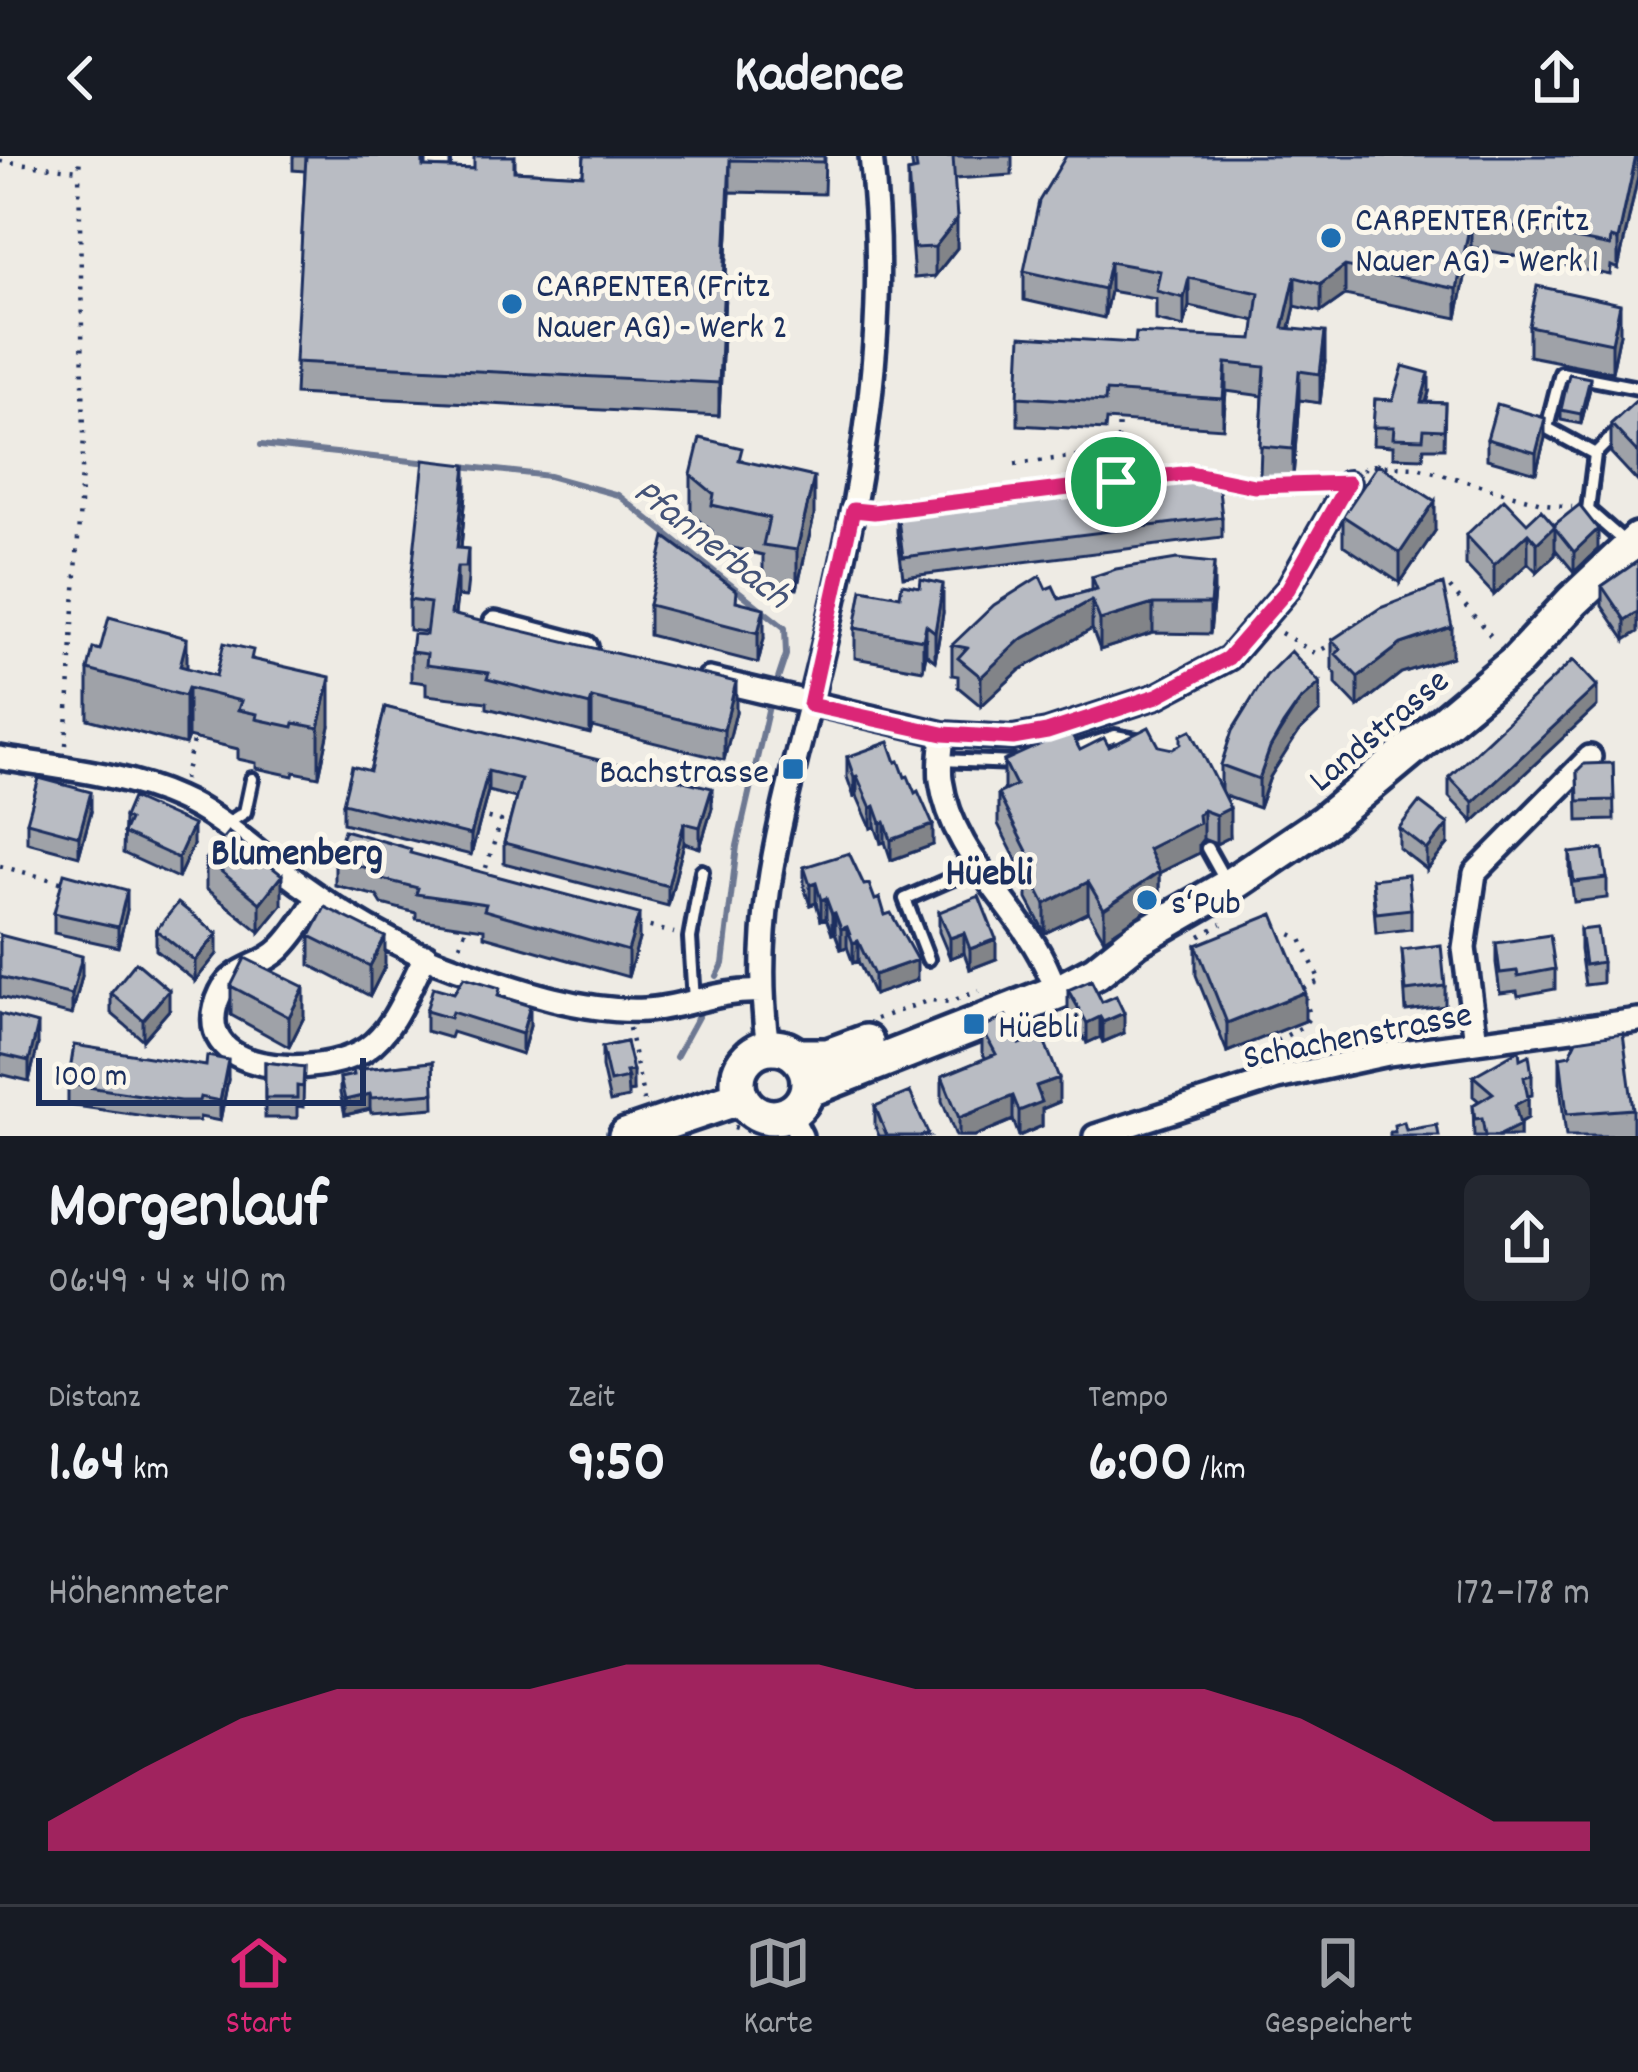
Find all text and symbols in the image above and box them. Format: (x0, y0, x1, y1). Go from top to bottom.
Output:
text: Kadence (734, 40, 904, 117)
icon: back (48, 45, 114, 111)
icon: share (1524, 45, 1590, 111)
place label: CARPENTER (Fritz Nauer AG) - Werk 1 (1355, 197, 1599, 290)
marker: CARPENTER (Fritz Nauer AG) - Werk 1 (1318, 225, 1344, 251)
place label: CARPENTER (Fritz Nauer AG) - Werk 2 (536, 263, 788, 356)
marker: CARPENTER (Fritz Nauer AG) - Werk 2 (499, 291, 525, 317)
pin (1065, 431, 1167, 533)
icon: arrive (1083, 449, 1149, 515)
water label: Pfannerbach (620, 467, 801, 626)
street label: Landstrasse (1299, 658, 1463, 807)
place label: Bachstrasse (599, 749, 769, 801)
marker: Bachstrasse (780, 756, 806, 782)
district label: Blumenberg (211, 829, 383, 884)
district label: Hüebli (945, 849, 1033, 904)
place label: s‘Pub (1171, 880, 1241, 932)
marker: s‘Pub (1134, 887, 1160, 913)
street label: Schachenstrasse (1239, 991, 1477, 1087)
place label: Hüebli (998, 1004, 1079, 1056)
marker: Hüebli (961, 1011, 987, 1037)
scale bar (36, 1052, 366, 1105)
text: 100 m (54, 1055, 127, 1102)
text: Morgenlauf (48, 1164, 327, 1258)
button: share (1464, 1175, 1590, 1301)
text: 06:49 · 4 × 410 m (48, 1256, 287, 1311)
text: Distanz (48, 1376, 140, 1423)
text: Zeit (568, 1376, 615, 1423)
text: Tempo (1088, 1376, 1168, 1423)
text: 1.64 (48, 1423, 125, 1509)
text: 9:50 (568, 1423, 666, 1509)
text: 6:00 (1088, 1423, 1193, 1509)
text: km (125, 1448, 169, 1495)
text: /km (1193, 1448, 1246, 1495)
text: Höhenmeter (48, 1568, 228, 1623)
text: 172–178 m (1455, 1568, 1590, 1623)
tab: Start (226, 1930, 292, 2049)
tab: Karte (743, 1930, 813, 2049)
tab: Gespeichert (1264, 1930, 1412, 2049)

